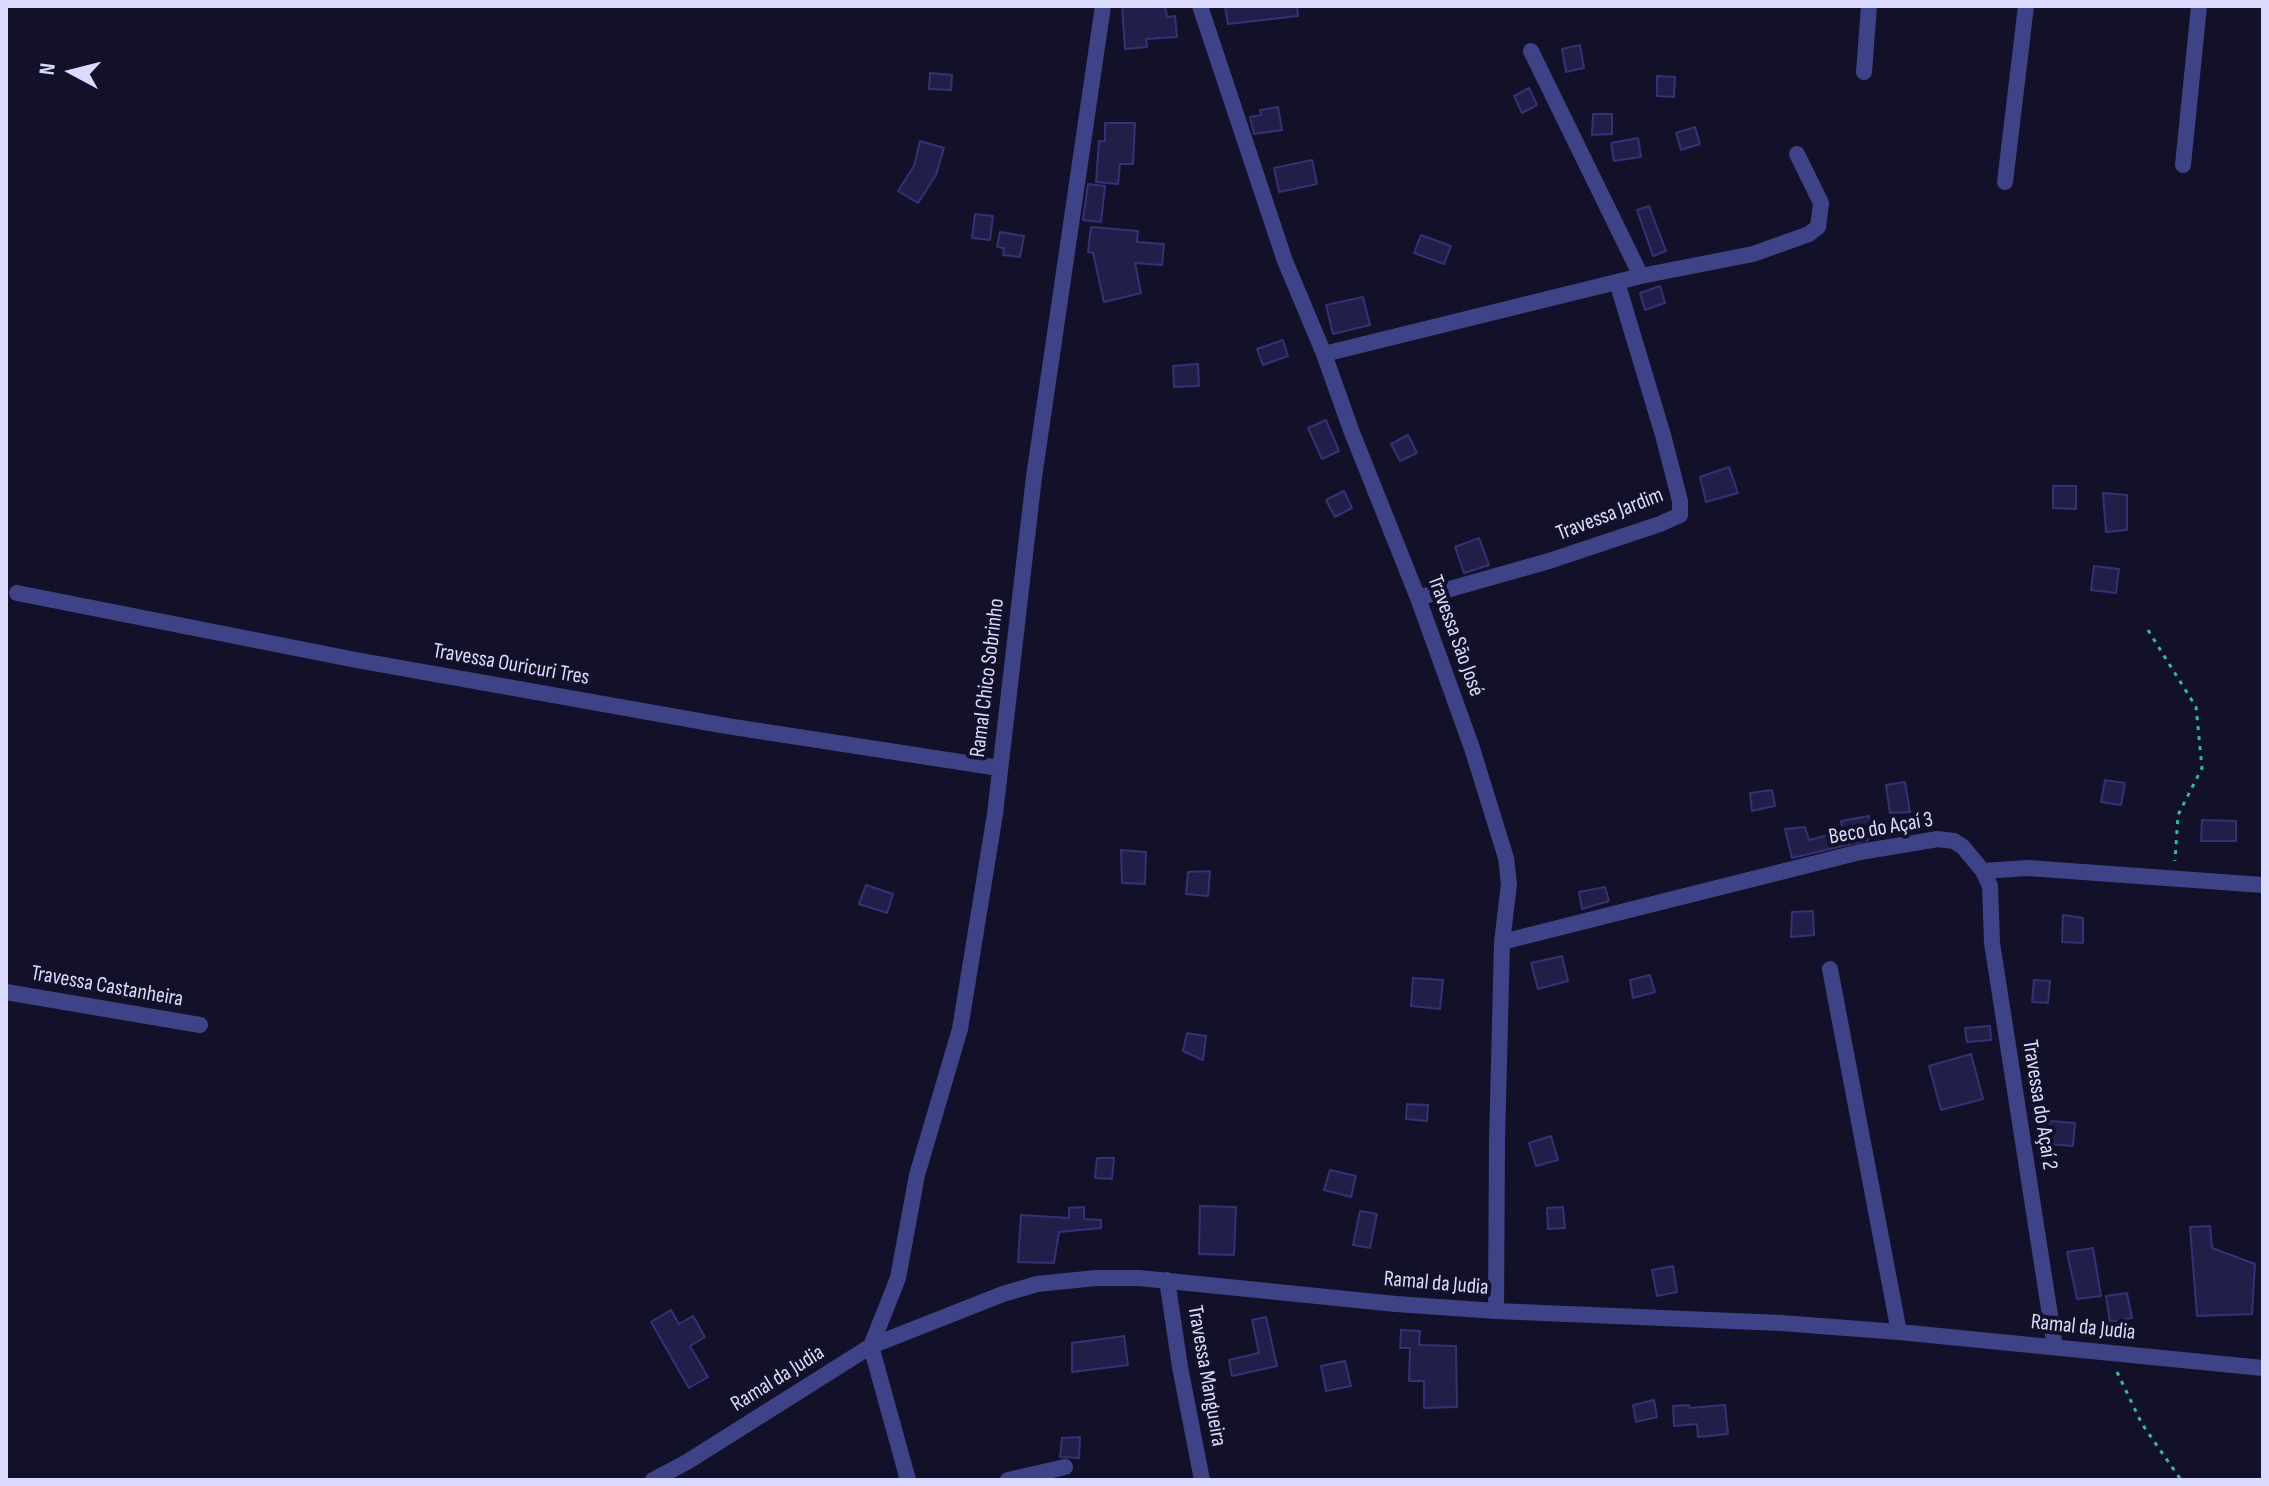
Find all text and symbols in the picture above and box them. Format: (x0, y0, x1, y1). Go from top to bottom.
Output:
north arrow (32, 32, 112, 112)
text: N (34, 62, 62, 76)
street label: Travessa Jardim (1553, 483, 1667, 547)
street label: Travessa São José (1421, 572, 1489, 700)
street label: Ramal Chico Sobrinho (965, 597, 1011, 759)
street label: Travessa Ouricuri Tres (431, 638, 591, 692)
street label: Beco do Açaí 3 (1827, 807, 1935, 851)
street label: Travessa Castanheira (29, 961, 185, 1013)
street label: Travessa do Açaí 2 (2016, 1038, 2062, 1172)
street label: Ramal da Judia (1382, 1266, 1490, 1302)
street label: Travessa Mangueira (1181, 1304, 1231, 1448)
street label: Ramal da Judia (2029, 1309, 2137, 1347)
street label: Ramal da Judia (726, 1340, 830, 1418)

